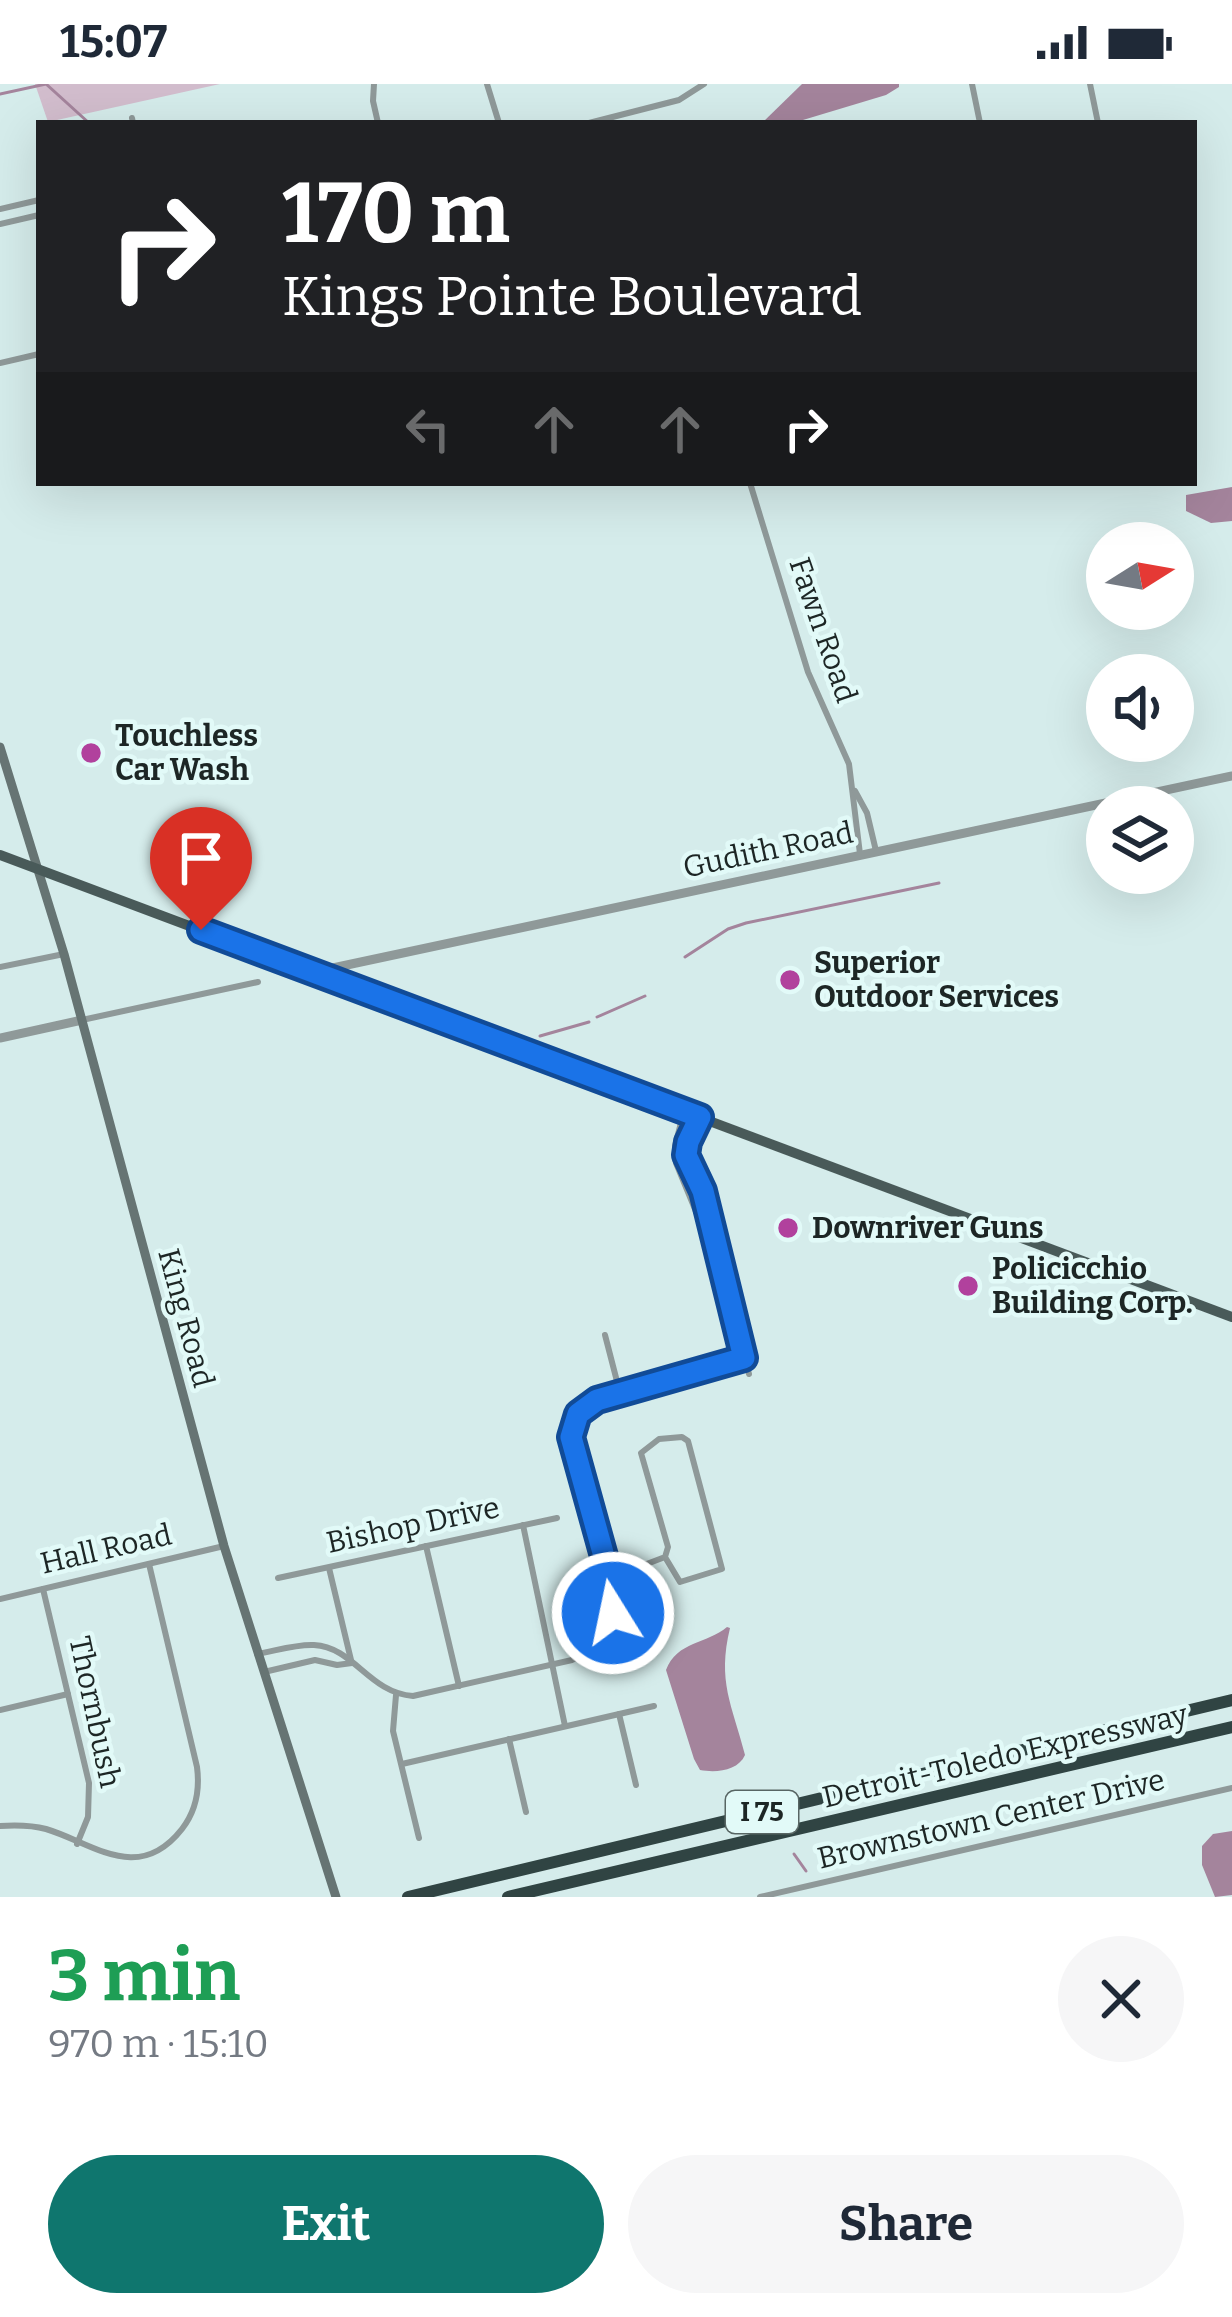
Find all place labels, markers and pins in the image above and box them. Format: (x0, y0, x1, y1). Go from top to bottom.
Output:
place label: Touchless Car Wash (115, 718, 258, 788)
marker: Touchless Car Wash (78, 740, 104, 766)
pin (150, 807, 252, 930)
place label: Superior Outdoor Services (814, 945, 1059, 1015)
marker: Superior Outdoor Services (777, 967, 803, 993)
place label: Downriver Guns (812, 1210, 1044, 1246)
marker: Downriver Guns (775, 1215, 801, 1241)
place label: Policicchio Building Corp. (992, 1251, 1193, 1321)
marker: Policicchio Building Corp. (955, 1273, 981, 1299)

